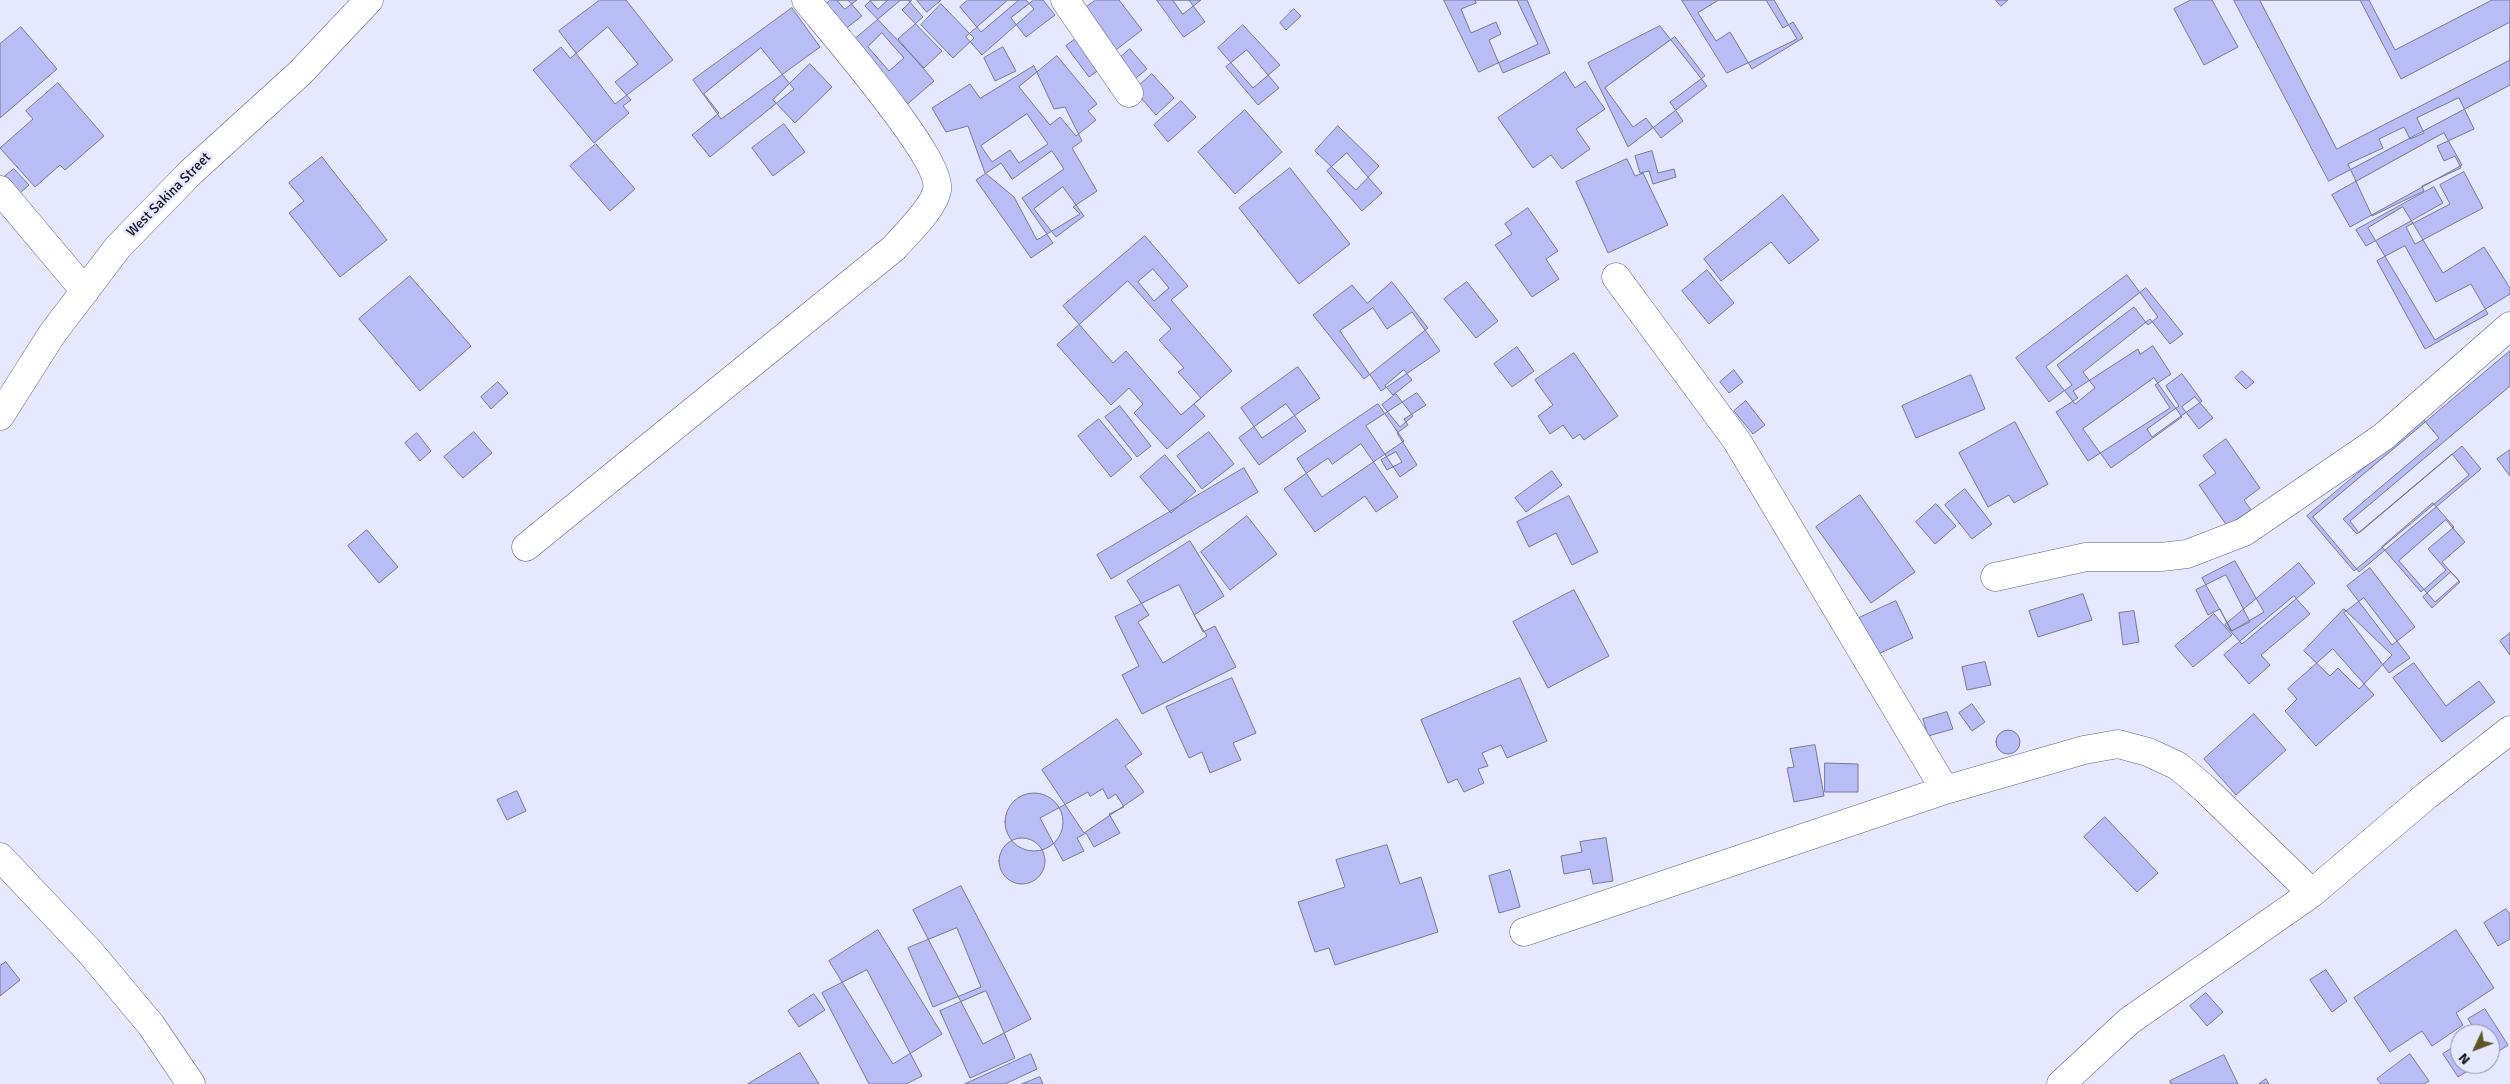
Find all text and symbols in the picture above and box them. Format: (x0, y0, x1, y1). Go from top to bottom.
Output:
street label: West Sakina Street (123, 149, 215, 241)
north arrow (2450, 1024, 2500, 1074)
text: N (2455, 1050, 2474, 1068)

